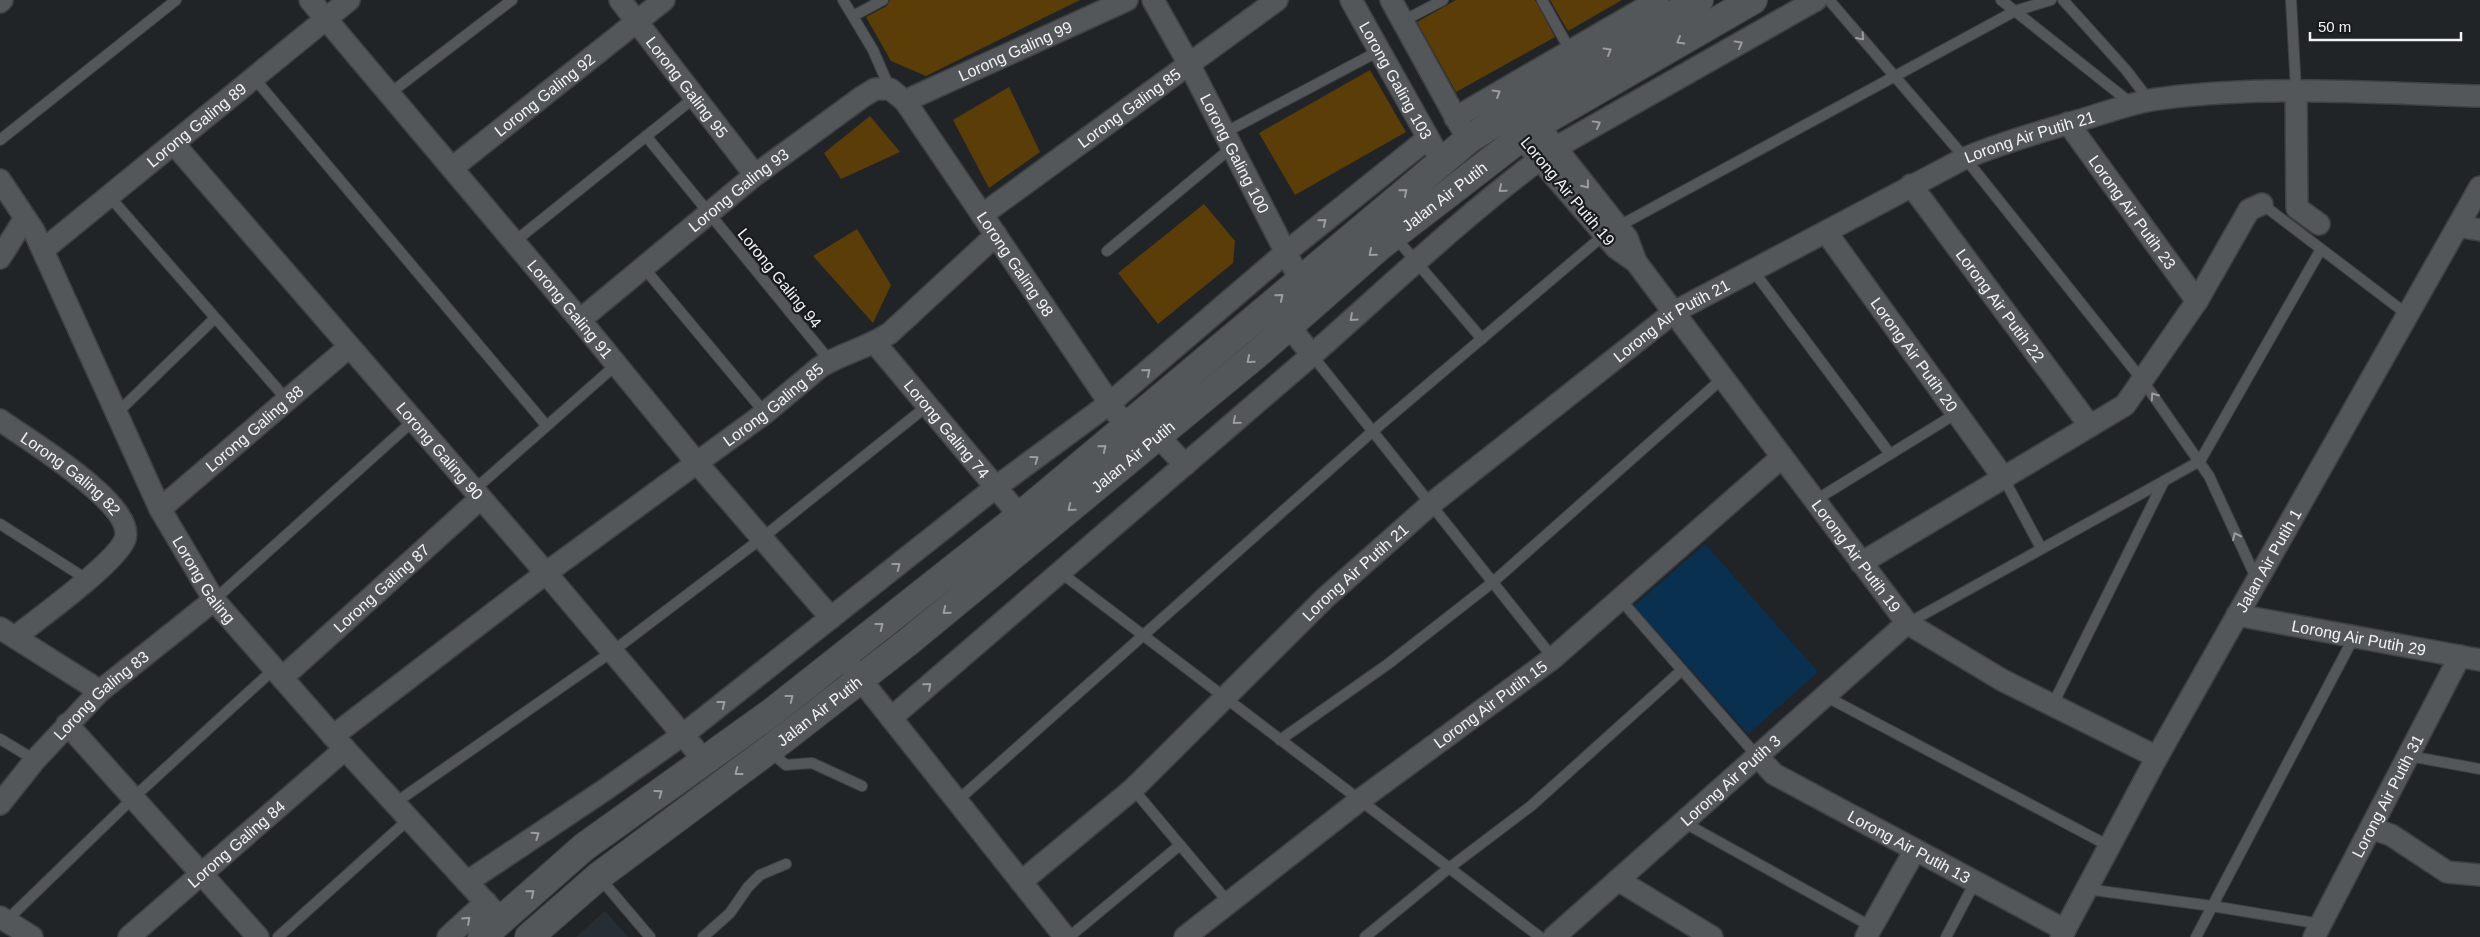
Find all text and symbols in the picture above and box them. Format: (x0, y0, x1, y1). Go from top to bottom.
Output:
scale bar (2310, 10, 2461, 42)
street label: Lorong Galing 99 (956, 18, 1075, 85)
text: 50 m (2318, 18, 2351, 35)
street label: Lorong Galing 103 (1356, 19, 1435, 142)
one-way arrow (1855, 31, 1863, 40)
street label: Lorong Galing 95 (643, 34, 731, 141)
one-way arrow (1677, 35, 1686, 45)
one-way arrow (1733, 40, 1742, 50)
one-way arrow (1603, 48, 1612, 58)
street label: Lorong Galing 92 (491, 50, 598, 140)
street label: Lorong Galing 85 (1075, 65, 1184, 151)
street label: Lorong Galing 89 (144, 80, 250, 171)
one-way arrow (1492, 90, 1501, 100)
street label: Lorong Galing 100 (1197, 91, 1272, 216)
street label: Lorong Air Putih 21 (1962, 108, 2097, 166)
one-way arrow (1592, 120, 1601, 130)
street label: Lorong Air Putih 19 (1517, 134, 1618, 249)
street label: Lorong Galing 93 (685, 145, 792, 235)
street label: Lorong Air Putih 23 (2085, 152, 2179, 273)
street label: Jalan Air Putih (1399, 159, 1490, 235)
one-way arrow (1580, 180, 1589, 189)
one-way arrow (1498, 183, 1507, 192)
one-way arrow (1398, 190, 1407, 198)
street label: Lorong Galing 98 (973, 209, 1057, 320)
one-way arrow (1318, 219, 1327, 228)
street label: Lorong Galing 94 (734, 225, 825, 331)
street label: Lorong Air Putih 22 (1953, 246, 2048, 366)
one-way arrow (1369, 247, 1378, 256)
street label: Lorong Galing 91 (524, 257, 616, 362)
street label: Lorong Air Putih 21 (1610, 276, 1732, 365)
one-way arrow (1274, 295, 1283, 303)
street label: Lorong Air Putih 20 (1867, 295, 1961, 415)
one-way arrow (1349, 313, 1358, 322)
one-way arrow (1247, 355, 1256, 364)
street label: Lorong Galing 85 (720, 360, 827, 450)
one-way arrow (1142, 368, 1151, 377)
street label: Lorong Galing 74 (901, 377, 993, 482)
street label: Lorong Galing 88 (202, 382, 307, 475)
one-way arrow (2151, 392, 2160, 402)
street label: Lorong Galing 90 (393, 399, 486, 503)
one-way arrow (1232, 415, 1241, 424)
street label: Jalan Air Putih (1088, 418, 1178, 496)
street label: Lorong Galing 82 (18, 429, 124, 519)
one-way arrow (1097, 445, 1106, 454)
one-way arrow (1029, 456, 1039, 465)
street label: Lorong Air Putih 19 (1808, 496, 1904, 616)
one-way arrow (1068, 503, 1077, 512)
street label: Jalan Air Putih 1 (2233, 506, 2305, 615)
street label: Lorong Air Putih 21 (1299, 520, 1412, 624)
one-way arrow (2232, 532, 2243, 541)
street label: Lorong Galing (169, 533, 238, 627)
street label: Lorong Galing 87 (330, 541, 433, 636)
one-way arrow (891, 562, 900, 571)
one-way arrow (942, 606, 951, 615)
street label: Lorong Air Putih 29 (2290, 617, 2427, 659)
one-way arrow (875, 623, 884, 632)
street label: Lorong Galing 83 (51, 648, 152, 743)
street label: Lorong Air Putih 15 (1431, 657, 1551, 752)
street label: Jalan Air Putih (774, 673, 865, 750)
one-way arrow (923, 683, 932, 692)
one-way arrow (785, 694, 794, 703)
one-way arrow (716, 701, 725, 709)
street label: Lorong Air Putih 3 (1677, 732, 1784, 829)
street label: Lorong Air Putih 31 (2349, 732, 2427, 860)
one-way arrow (735, 767, 744, 775)
one-way arrow (653, 790, 663, 799)
street label: Lorong Galing 84 (185, 797, 288, 891)
street label: Lorong Air Putih 13 (1845, 807, 1973, 887)
one-way arrow (531, 832, 540, 841)
one-way arrow (525, 889, 534, 898)
one-way arrow (462, 916, 471, 925)

